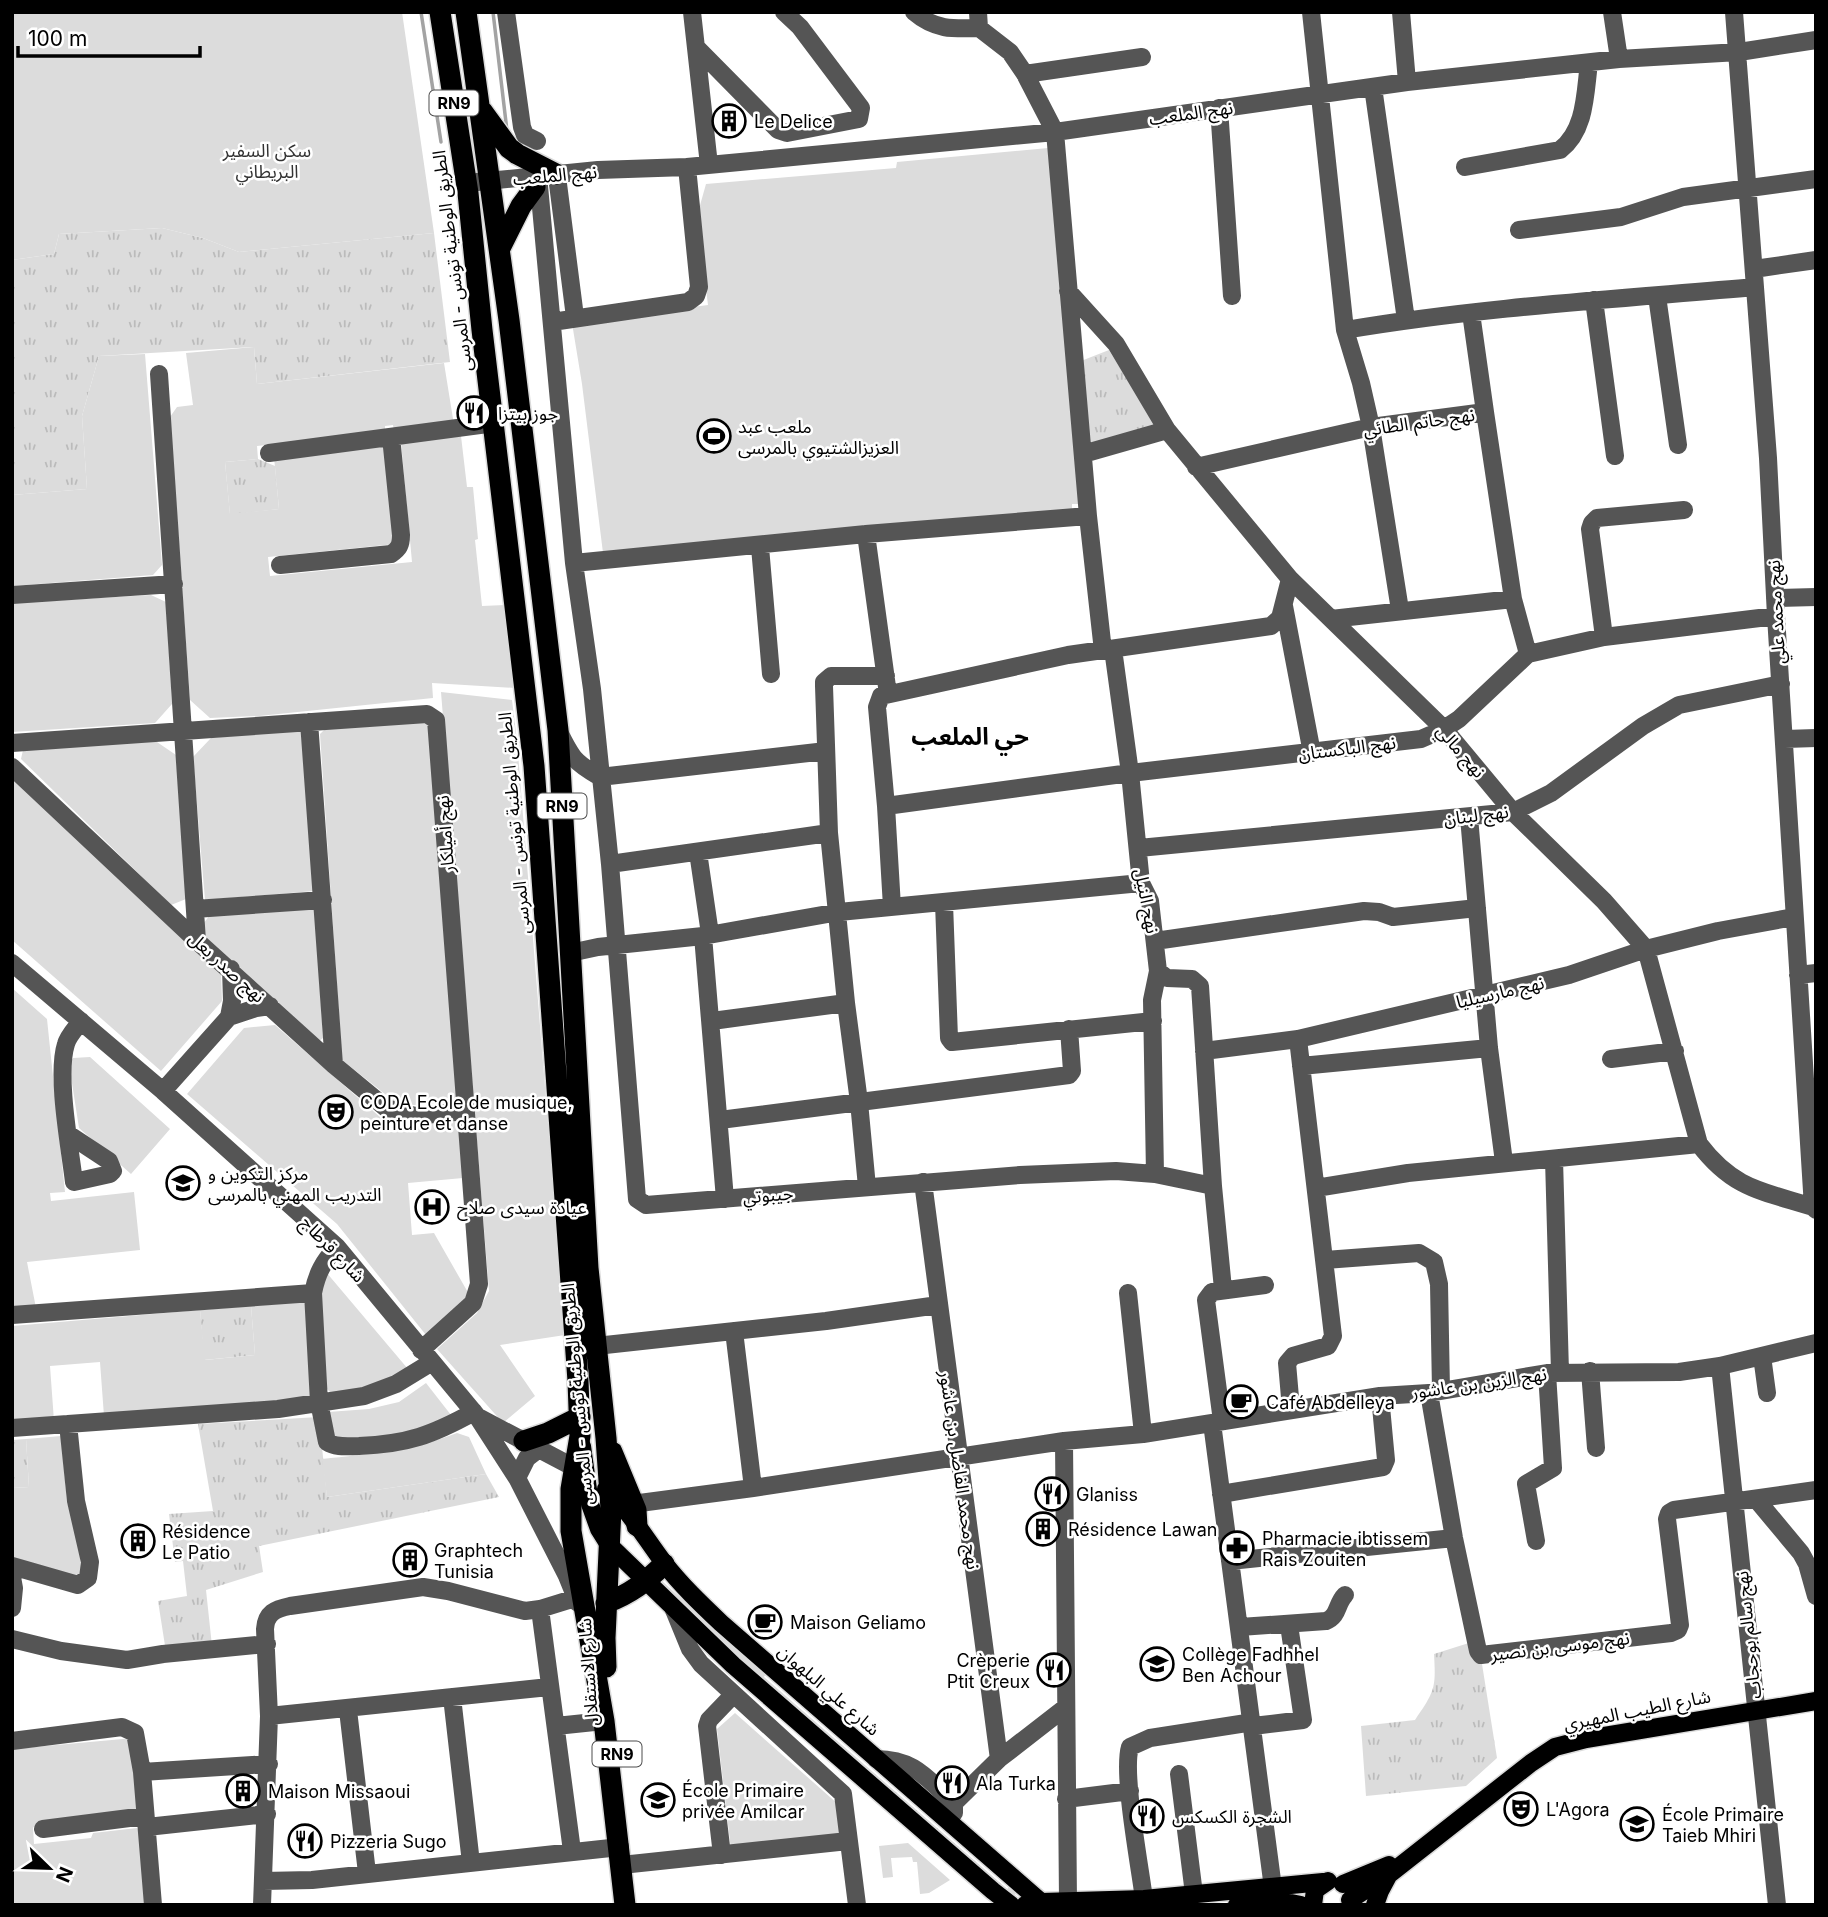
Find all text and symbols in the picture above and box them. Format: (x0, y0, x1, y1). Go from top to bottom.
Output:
scale bar (18, 14, 200, 58)
text: 100 m (28, 26, 87, 51)
road number: RN9 (430, 90, 478, 116)
street label: نهج الملعب (1148, 97, 1235, 132)
building icon: Le Delice (710, 102, 748, 140)
place label: Le Delice (754, 111, 833, 132)
park label: سكن السفير البريطاني (222, 140, 311, 185)
street label: الطريق الوطنية تونس - المرسى (428, 149, 477, 373)
street label: نهج الملعب (512, 161, 598, 192)
restaurant icon: جوز بيتزا (455, 394, 493, 432)
place label: جوز بيتزا (498, 403, 558, 425)
street label: نهج حاتم الطائي (1362, 404, 1476, 443)
place label: ملعب عبد العزيزالشتيوي بالمرسى (738, 416, 899, 461)
sports icon: ملعب عبد العزيزالشتيوي بالمرسى (695, 417, 733, 455)
street label: نهج محمد علي (1763, 559, 1792, 665)
street label: الطريق الوطنية تونس - المرسى (494, 711, 535, 935)
street label: نهج مالي (1430, 720, 1490, 784)
district label: حي الملعب (911, 722, 1029, 756)
street label: نهج الباكستان (1297, 732, 1397, 767)
road number: RN9 (538, 793, 586, 818)
street label: نهج أميلكار (432, 794, 461, 874)
street label: نهج لبنان (1442, 801, 1510, 832)
street label: نهج النيل (1127, 867, 1164, 936)
street label: نهج صدر بعل (182, 927, 270, 1009)
street label: نهج مارسيليا (1454, 972, 1547, 1015)
place label: CODA Ecole de musique, peinture et danse (360, 1092, 573, 1134)
theatre icon: CODA Ecole de musique, peinture et danse (317, 1093, 355, 1131)
place label: مركز التكوين و التدريب المهني بالمرسى (208, 1163, 382, 1208)
school or university icon: مركز التكوين و التدريب المهني بالمرسى (164, 1164, 202, 1202)
street label: جيبوتي (742, 1182, 794, 1211)
hospital icon: عيادة سيدى صلاح (413, 1188, 451, 1226)
place label: عيادة سيدى صلاح (457, 1197, 587, 1221)
street label: شارع قرطاج (293, 1212, 370, 1289)
street label: الطريق الوطنية تونس - المرسى (557, 1282, 598, 1506)
street label: نهج الزين بن عاشور (1409, 1363, 1548, 1406)
street label: نهج محمد الفاضل بن عاشور (933, 1368, 984, 1571)
cafe icon: Café Abdelleya (1222, 1383, 1260, 1421)
place label: Café Abdelleya (1266, 1392, 1395, 1413)
restaurant icon: Glaniss (1033, 1475, 1071, 1513)
place label: Glaniss (1076, 1484, 1138, 1505)
building icon: Résidence Lawan (1024, 1510, 1062, 1548)
place label: Résidence Lawan (1068, 1519, 1217, 1540)
place label: Résidence Le Patio (162, 1521, 251, 1563)
building icon: Résidence Le Patio (119, 1522, 157, 1560)
place label: Pharmacie ibtissem Rais Zouiten (1262, 1528, 1428, 1570)
pharmacy icon: Pharmacie ibtissem Rais Zouiten (1218, 1529, 1256, 1567)
place label: Graphtech Tunisia (434, 1540, 523, 1582)
building icon: Graphtech Tunisia (391, 1541, 429, 1579)
street label: نهج سالم بوحجاب (1731, 1570, 1768, 1700)
cafe icon: Maison Geliamo (746, 1603, 784, 1641)
place label: Maison Geliamo (790, 1612, 926, 1633)
street label: شارع الاستقلال (574, 1617, 606, 1727)
street label: نهج موسى بن نصير (1488, 1627, 1631, 1668)
street label: شارع علي البلهوان (771, 1640, 884, 1743)
place label: Collège Fadhhel Ben Achour (1182, 1644, 1319, 1686)
school or university icon: Collège Fadhhel Ben Achour (1138, 1645, 1176, 1683)
place label: Crèperie Ptit Creux (947, 1650, 1030, 1692)
restaurant icon: Crèperie Ptit Creux (1035, 1651, 1073, 1689)
street label: شارع الطيب المهيري (1562, 1685, 1713, 1738)
road number: RN9 (592, 1742, 642, 1766)
restaurant icon: Ala Turka (933, 1764, 971, 1802)
building icon: Maison Missaoui (224, 1772, 262, 1810)
place label: Ala Turka (976, 1773, 1056, 1794)
place label: École Primaire privée Amilcar (682, 1779, 805, 1822)
place label: Maison Missaoui (268, 1781, 410, 1802)
school or university icon: École Primaire privée Amilcar (639, 1781, 677, 1819)
theatre icon: L'Agora (1502, 1790, 1540, 1828)
restaurant icon: الشجرة الكسكس (1128, 1797, 1166, 1835)
place label: L'Agora (1546, 1799, 1610, 1820)
place label: École Primaire Taieb Mhiri (1662, 1803, 1784, 1846)
school or university icon: École Primaire Taieb Mhiri (1618, 1805, 1656, 1843)
place label: الشجرة الكسكس (1172, 1806, 1292, 1828)
restaurant icon: Pizzeria Sugo (286, 1822, 324, 1860)
place label: Pizzeria Sugo (330, 1831, 447, 1852)
north arrow (14, 1833, 84, 1903)
text: N (51, 1863, 78, 1886)

